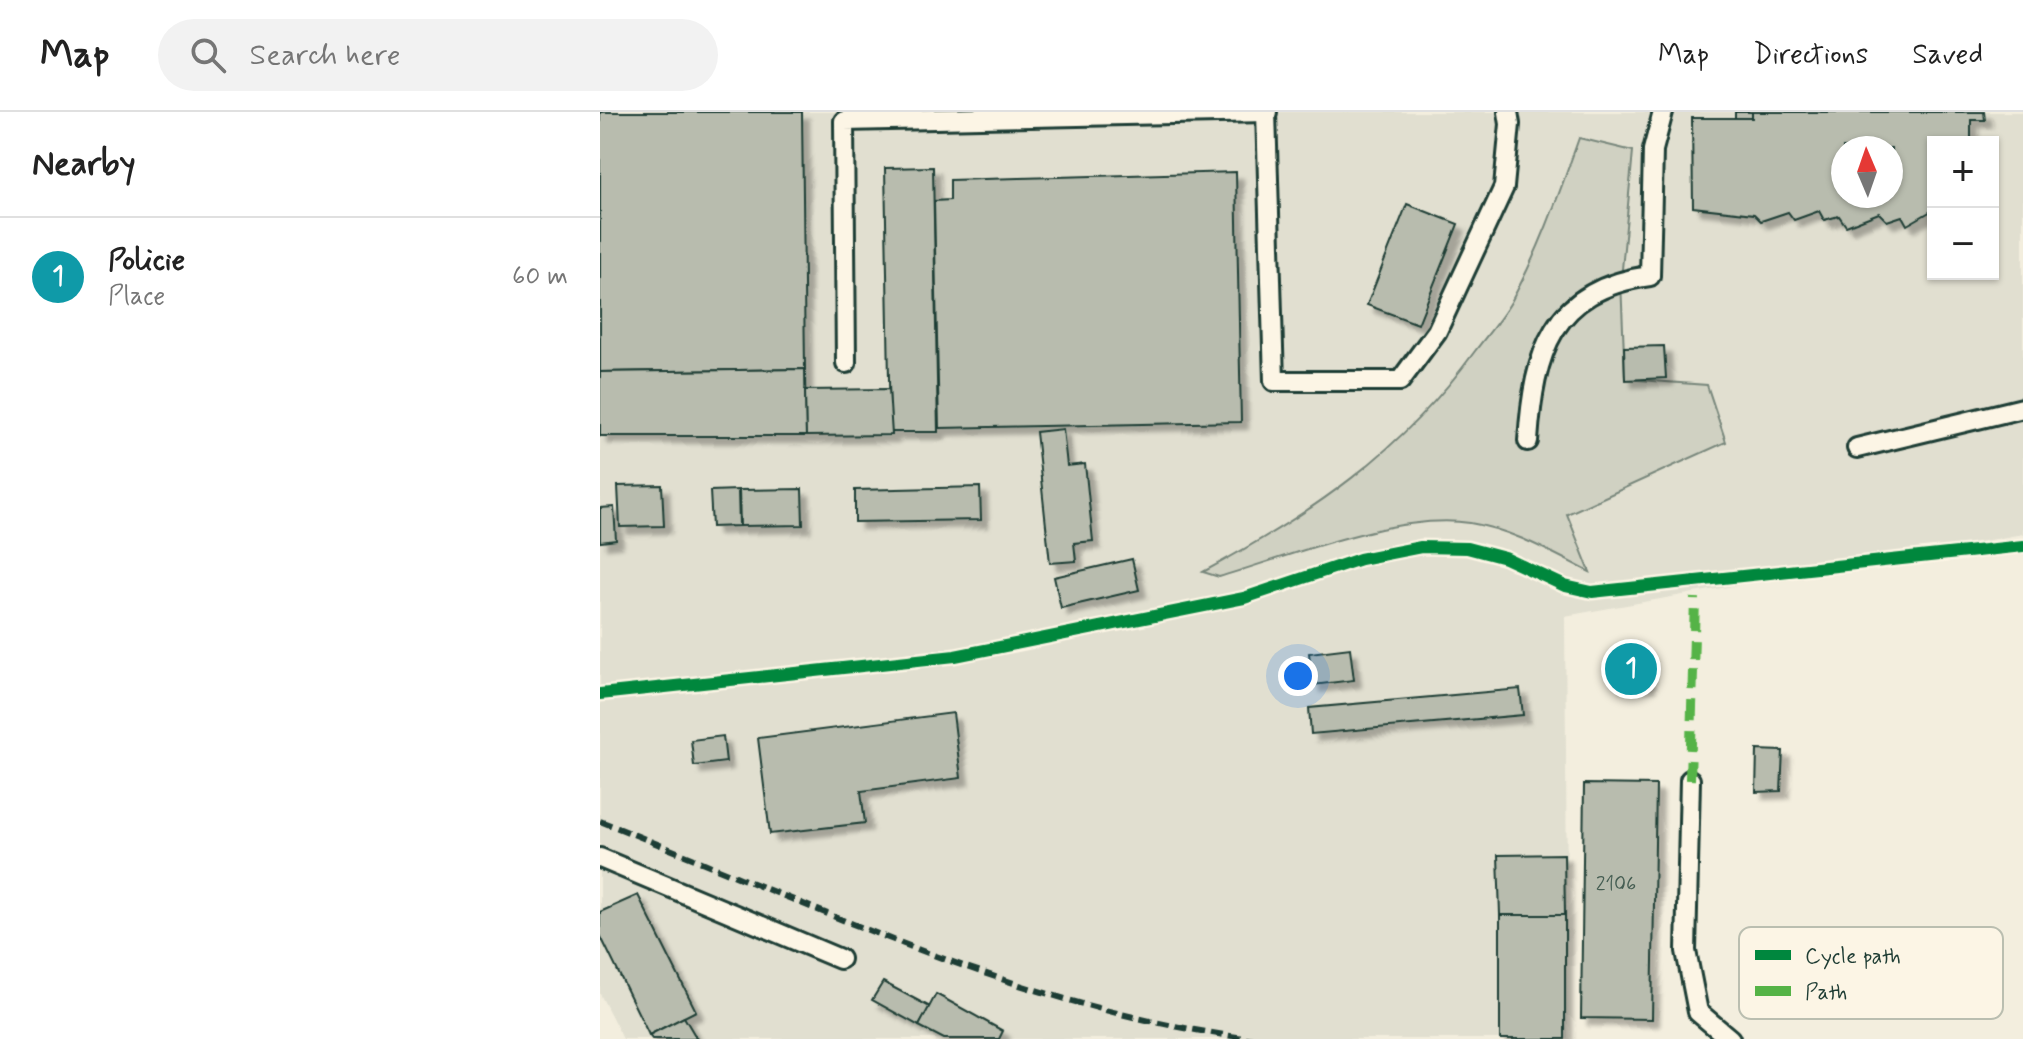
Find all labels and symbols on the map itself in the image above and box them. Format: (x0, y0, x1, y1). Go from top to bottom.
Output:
north arrow (1831, 136, 1903, 208)
pin: 1 (1605, 639, 1657, 699)
your location (1278, 656, 1318, 696)
house number: 2106 (1596, 871, 1636, 898)
legend (1739, 927, 2003, 1019)
text: Cycle path (1805, 943, 1901, 971)
text: Path (1805, 979, 1847, 1007)

